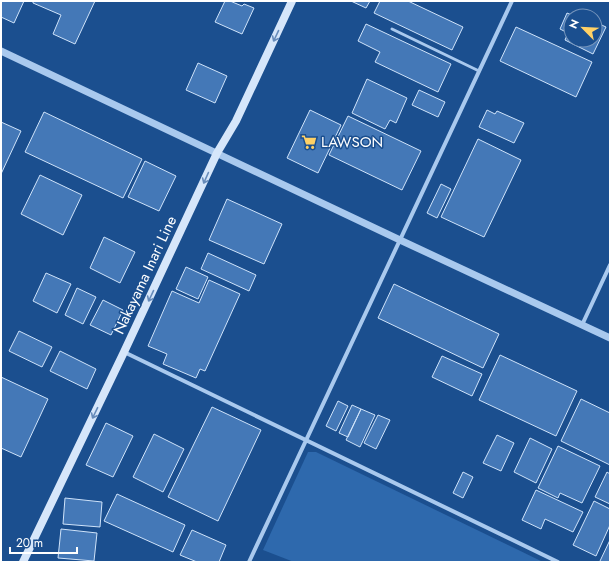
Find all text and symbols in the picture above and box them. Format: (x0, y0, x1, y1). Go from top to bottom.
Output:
north arrow (563, 8, 603, 48)
text: N (565, 17, 583, 31)
one-way arrow (272, 30, 279, 42)
place label: LAWSON (321, 131, 383, 153)
supermarket icon: LAWSON (300, 133, 318, 151)
one-way arrow (202, 171, 209, 183)
street label: Nakayama Inari Line (108, 212, 182, 338)
one-way arrow (147, 289, 154, 301)
one-way arrow (91, 407, 98, 419)
scale bar (10, 529, 77, 555)
text: 20 m (16, 534, 43, 552)

